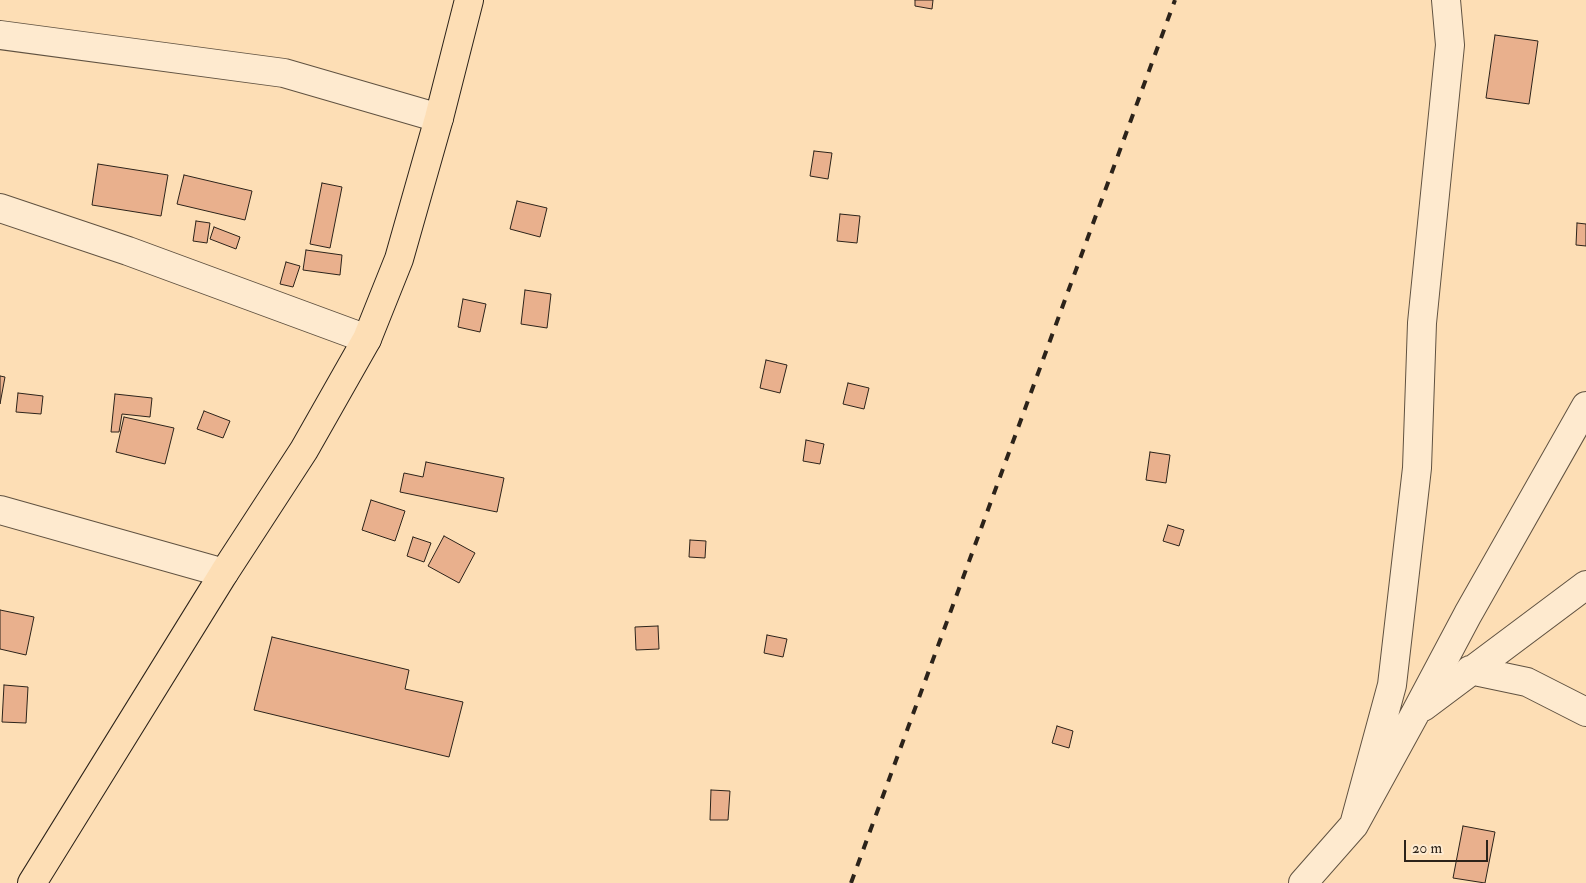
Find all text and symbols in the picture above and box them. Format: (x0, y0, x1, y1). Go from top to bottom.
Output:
scale bar (1406, 830, 1490, 862)
text: 20 m (1412, 839, 1442, 858)

